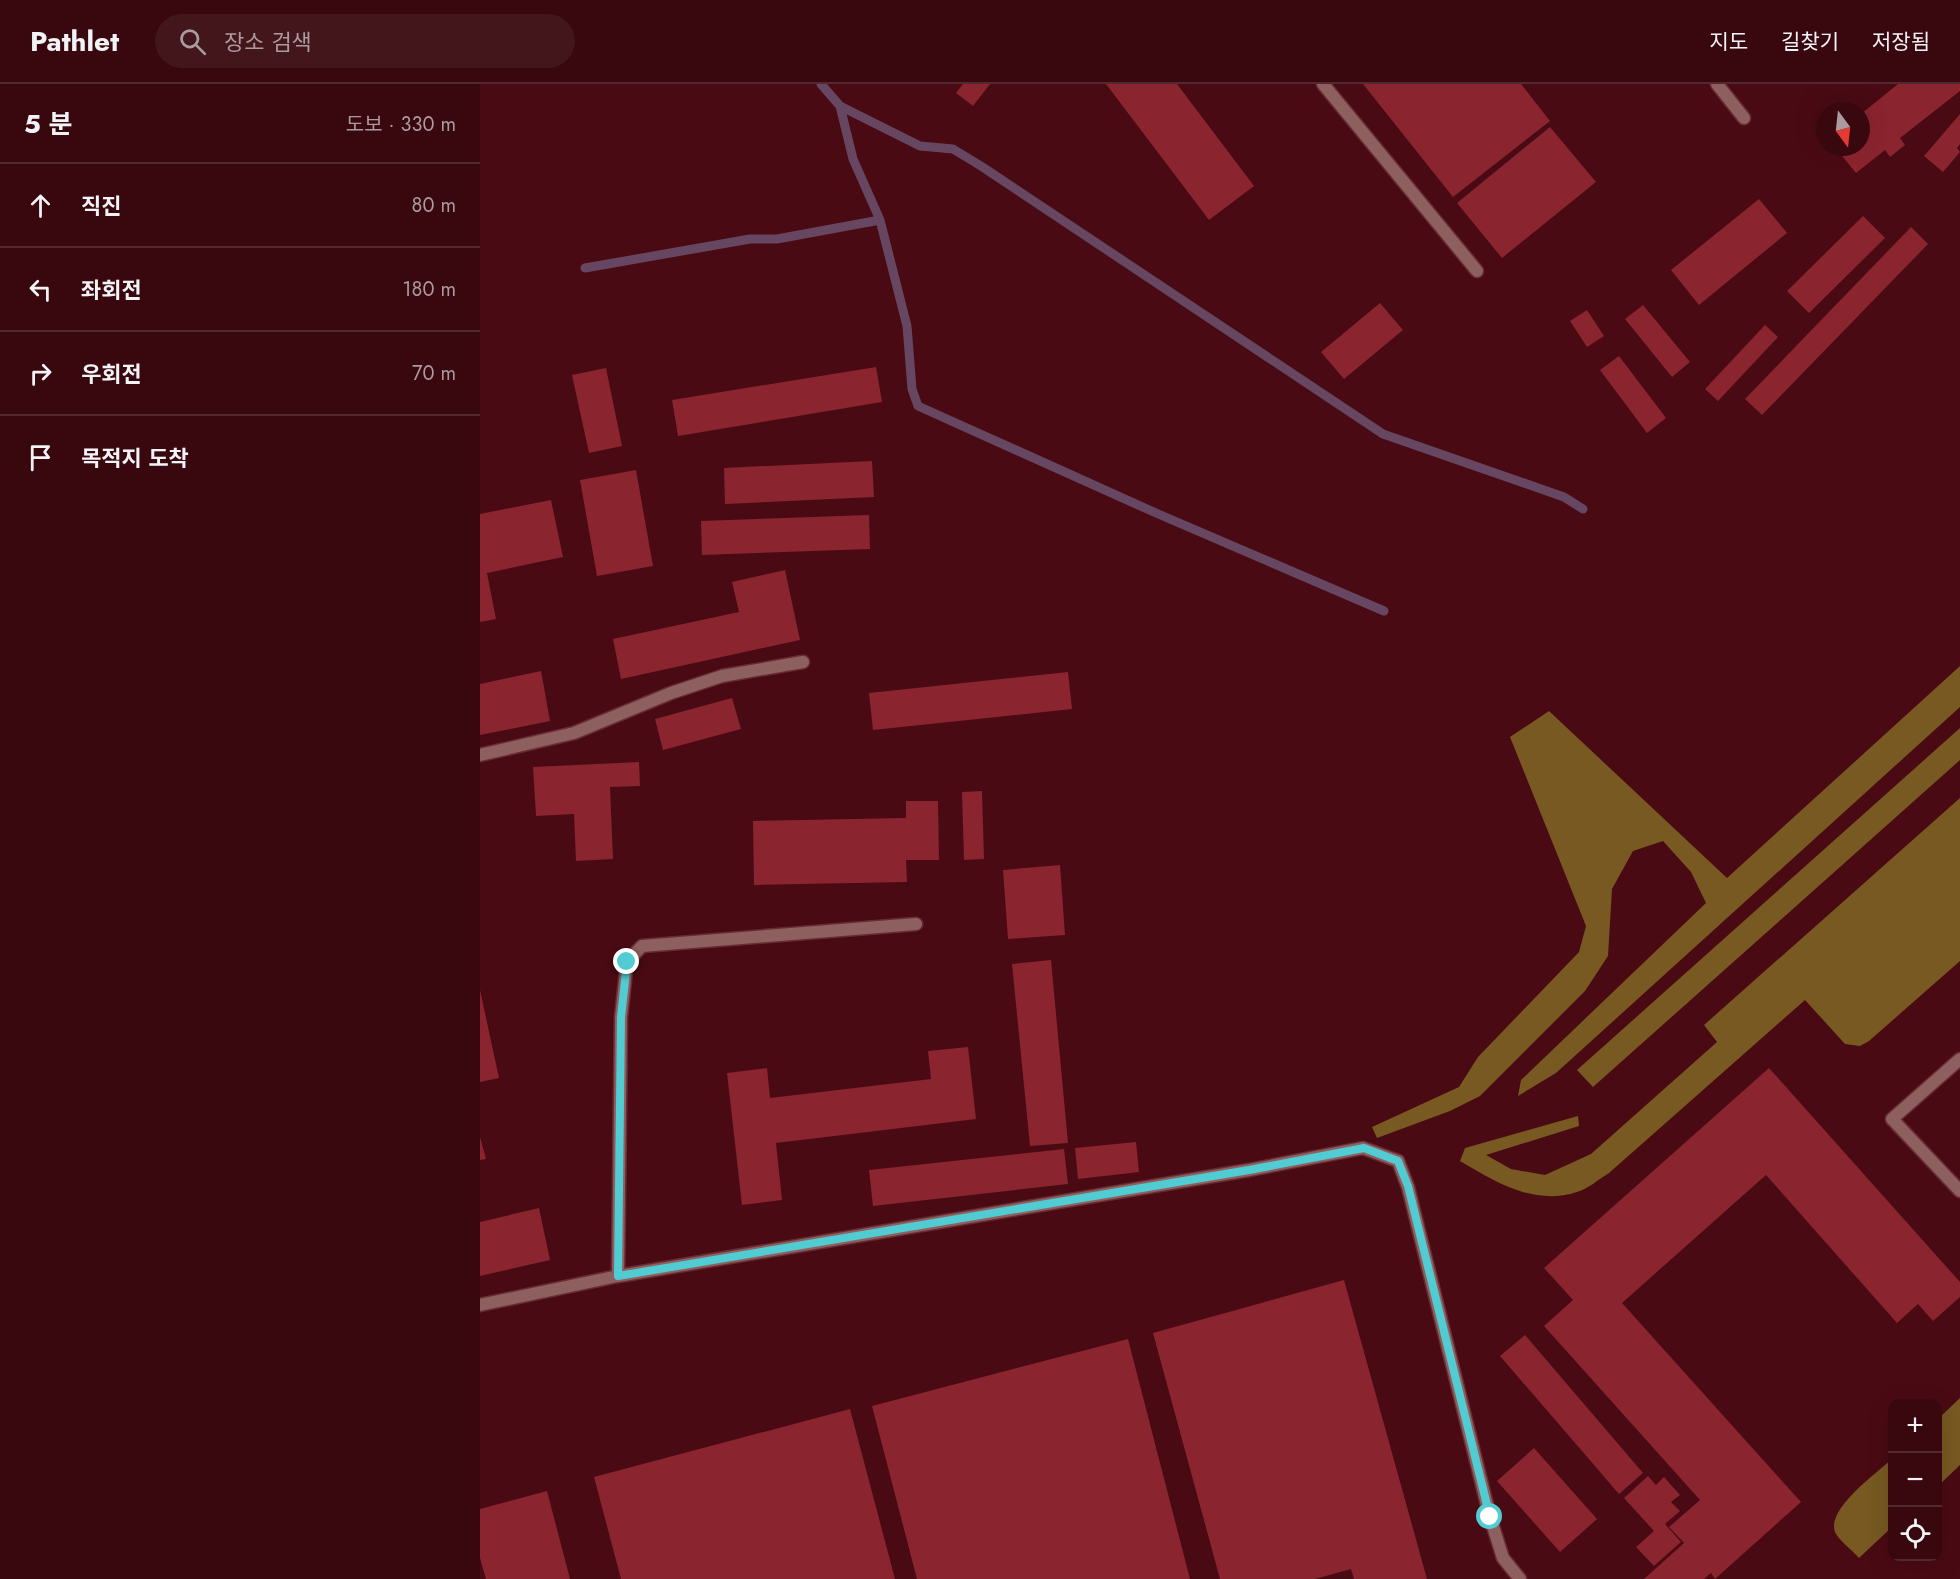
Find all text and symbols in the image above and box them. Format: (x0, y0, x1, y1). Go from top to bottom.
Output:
search box (155, 14, 575, 68)
text: Pathlet (30, 21, 119, 62)
icon: search (176, 25, 209, 58)
text: 장소 검색 (224, 26, 312, 58)
text: 지도 (1709, 27, 1748, 57)
text: 길찾기 (1781, 27, 1839, 57)
text: 저장됨 (1872, 27, 1930, 57)
north arrow (1816, 102, 1870, 156)
text: 5 분 (24, 105, 73, 143)
text: 도보 · 330 m (346, 110, 456, 139)
icon: ahead (24, 189, 57, 222)
text: 직진 (81, 190, 121, 222)
text: 80 m (411, 191, 456, 220)
icon: left (24, 273, 57, 306)
text: 좌회전 (81, 274, 142, 306)
text: 180 m (402, 275, 456, 304)
icon: right (24, 357, 57, 390)
text: 우회전 (81, 358, 142, 390)
text: 70 m (412, 359, 456, 388)
icon: arrive (24, 441, 57, 474)
text: 목적지 도착 (81, 442, 189, 474)
route end (613, 948, 639, 974)
map controls (1888, 1399, 1942, 1561)
button: + (1888, 1399, 1942, 1453)
button: − (1888, 1453, 1942, 1507)
route start (1476, 1503, 1502, 1529)
button: locate (1888, 1507, 1942, 1561)

